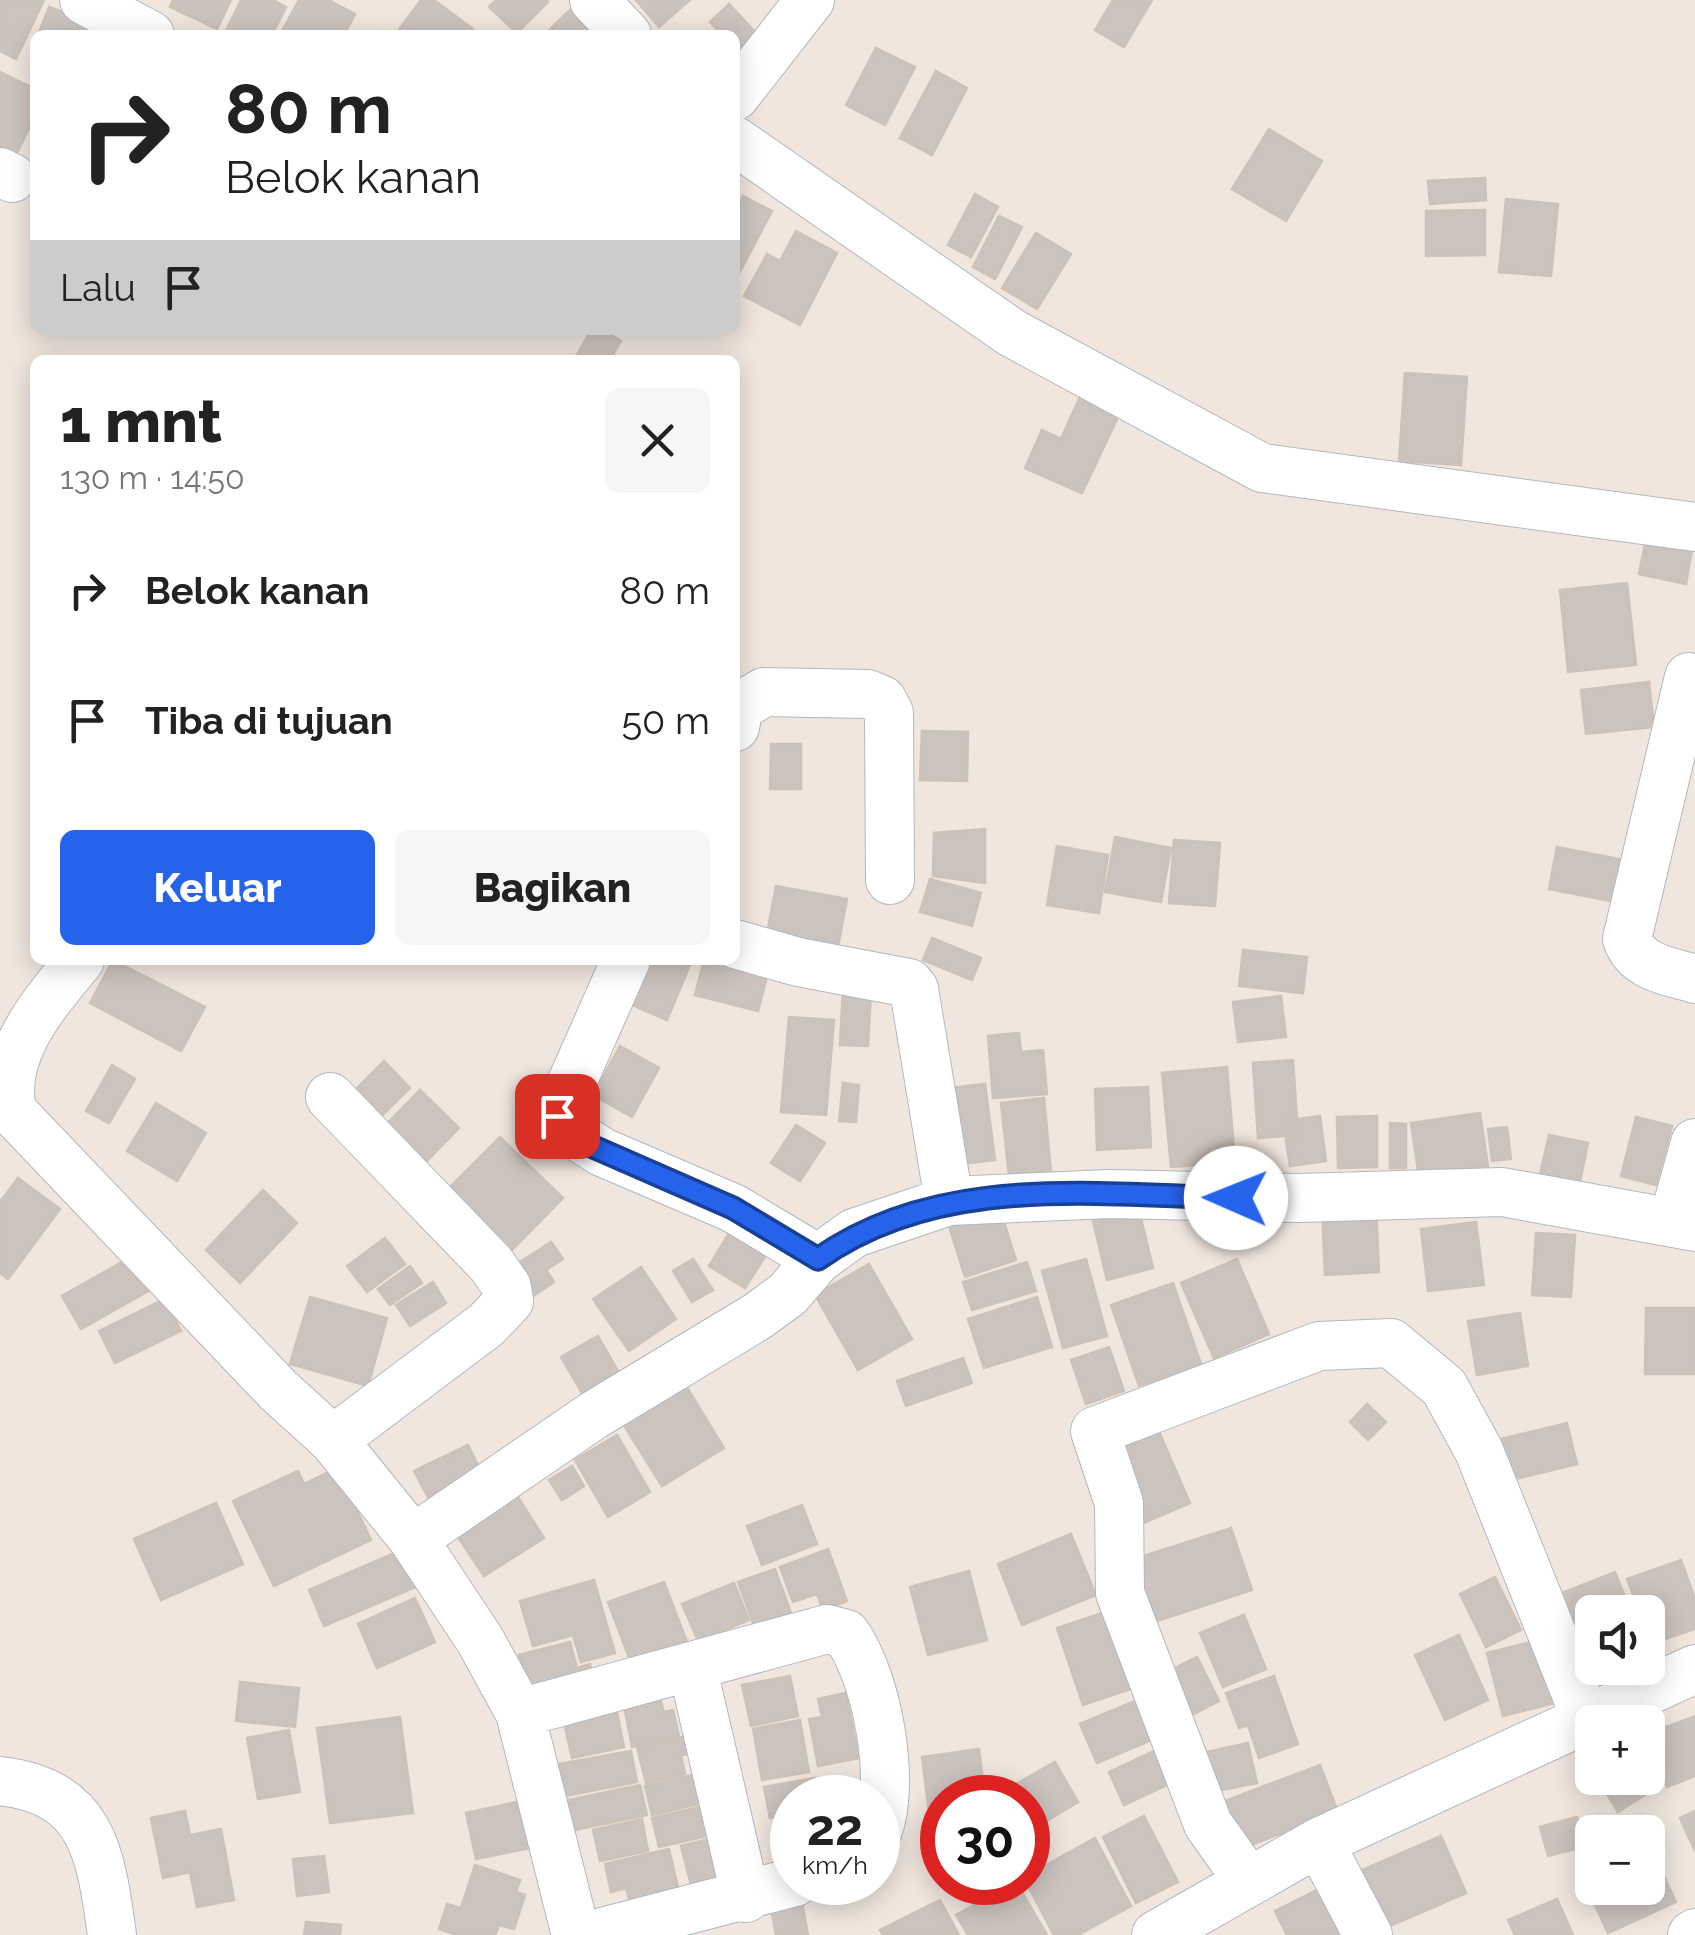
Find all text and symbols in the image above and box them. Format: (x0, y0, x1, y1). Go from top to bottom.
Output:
text: 80 m (225, 67, 392, 149)
icon: right (60, 70, 190, 200)
text: Belok kanan (225, 151, 481, 204)
icon: arrive (156, 260, 211, 315)
text: Lalu (60, 265, 136, 310)
text: 1 mnt (60, 386, 222, 456)
button: close (605, 388, 710, 493)
text: 130 m · 14:50 (60, 459, 245, 496)
icon: right (60, 563, 115, 618)
text: Belok kanan (145, 568, 370, 613)
text: 80 m (620, 568, 710, 613)
icon: arrive (60, 693, 115, 748)
text: Tiba di tujuan (145, 698, 393, 743)
text: 50 m (621, 698, 710, 743)
button: Keluar (60, 830, 375, 945)
button: Bagikan (395, 830, 710, 945)
pin (515, 1074, 600, 1159)
icon: arrive (530, 1089, 585, 1144)
position arrow (1184, 1146, 1288, 1250)
map controls (1575, 1595, 1665, 1905)
button: sound (1575, 1595, 1665, 1685)
button: + (1575, 1705, 1665, 1795)
speed limit sign: 30 (920, 1775, 1050, 1905)
text: 22 (807, 1798, 863, 1857)
button: − (1575, 1815, 1665, 1905)
text: km/h (802, 1850, 868, 1880)

